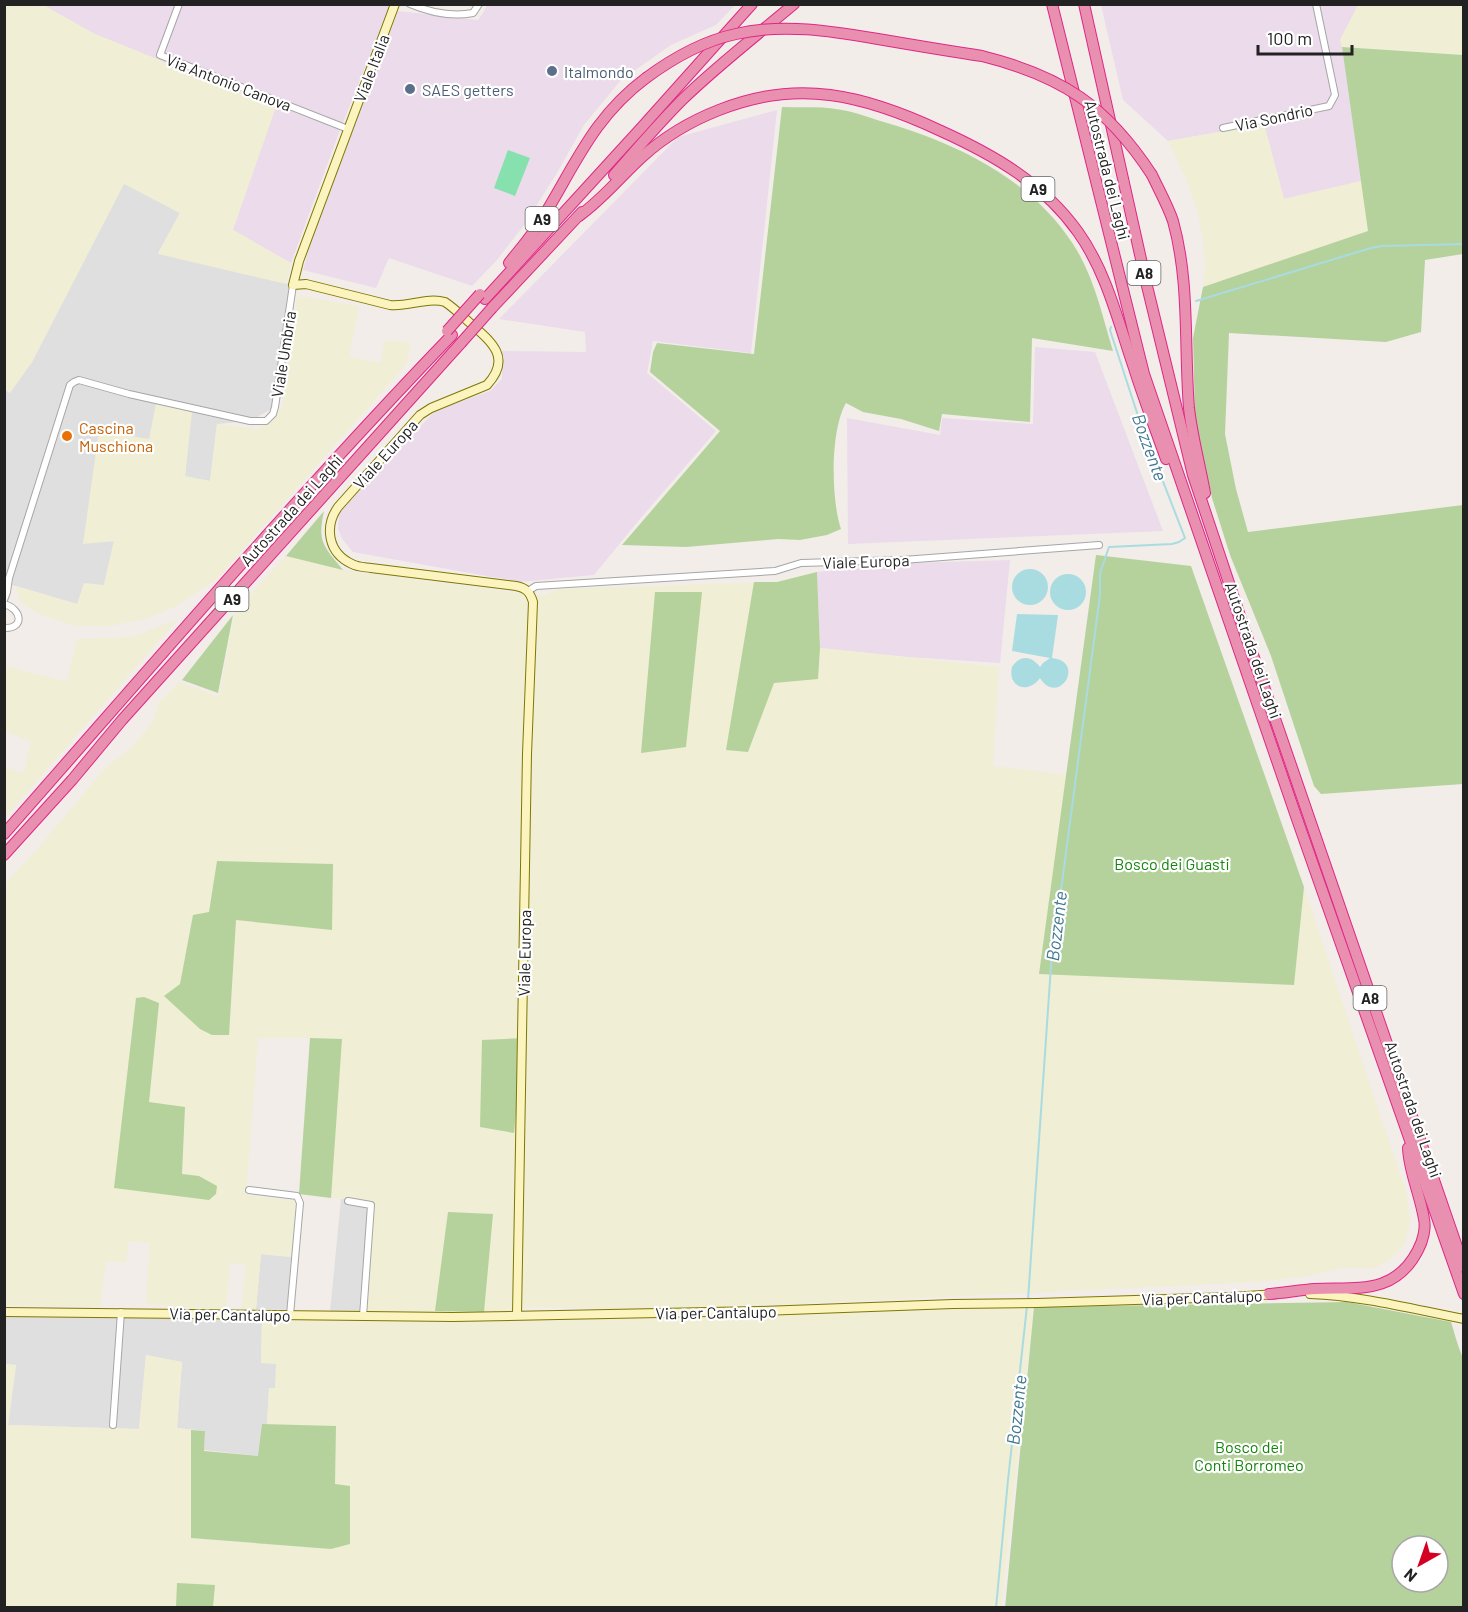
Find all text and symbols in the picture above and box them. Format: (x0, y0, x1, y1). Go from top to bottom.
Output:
scale bar (1258, 18, 1352, 56)
text: 100 m (1267, 27, 1312, 49)
street label: Viale Italia (349, 31, 393, 105)
street label: Via Antonio Canova (164, 49, 294, 115)
place label: Italmondo (564, 62, 634, 81)
marker: Italmondo (545, 64, 559, 78)
place label: SAES getters (422, 80, 514, 99)
marker: SAES getters (403, 82, 417, 96)
street label: Autostrada dei Laghi (1081, 98, 1135, 242)
street label: Via Sondrio (1233, 100, 1315, 134)
road number: A9 (1022, 177, 1054, 201)
road number: A9 (526, 207, 558, 231)
road number: A8 (1128, 261, 1160, 285)
street label: Viale Umbria (267, 309, 299, 399)
water label: Bozzente (1128, 410, 1172, 484)
street label: Viale Europa (349, 415, 421, 493)
place label: Cascina Muschiona (79, 418, 153, 455)
marker: Cascina Muschiona (60, 429, 74, 443)
street label: Autostrada dei Laghi (236, 450, 346, 570)
street label: Viale Europa (822, 550, 910, 572)
street label: Autostrada dei Laghi (1222, 579, 1286, 721)
road number: A9 (216, 587, 248, 611)
park label: Bosco dei Guasti (1114, 854, 1230, 873)
water label: Bozzente (1041, 890, 1071, 962)
street label: Viale Europa (514, 909, 534, 997)
road number: A8 (1354, 986, 1386, 1010)
street label: Autostrada dei Laghi (1382, 1038, 1446, 1180)
street label: Via per Cantalupo (1141, 1285, 1263, 1309)
street label: Via per Cantalupo (655, 1301, 777, 1323)
street label: Via per Cantalupo (169, 1303, 291, 1325)
water label: Bozzente (1001, 1374, 1031, 1446)
park label: Bosco dei Conti Borromeo (1194, 1437, 1304, 1474)
north arrow (1390, 1534, 1450, 1594)
text: N (1400, 1565, 1420, 1587)

